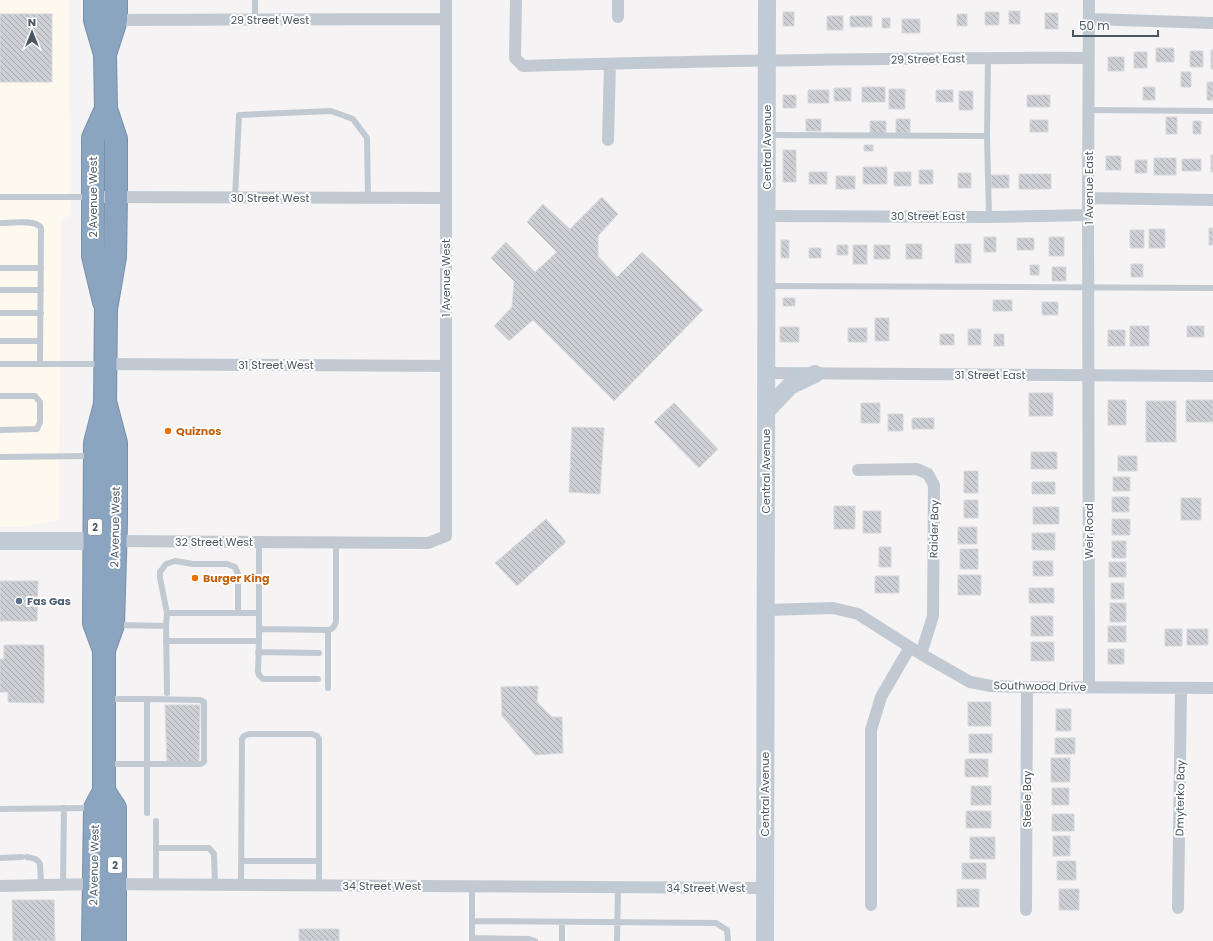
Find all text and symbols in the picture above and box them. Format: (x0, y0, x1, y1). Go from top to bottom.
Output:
north arrow (12, 12, 52, 52)
street label: 29 Street West (231, 12, 309, 28)
scale bar (1073, 12, 1158, 38)
text: N (28, 14, 36, 30)
text: 50 m (1079, 17, 1110, 34)
street label: 29 Street East (891, 50, 965, 68)
street label: Central Avenue (759, 104, 775, 189)
street label: 1 Avenue East (1081, 151, 1097, 225)
street label: 2 Avenue West (85, 157, 101, 237)
street label: 30 Street West (231, 190, 309, 206)
street label: 30 Street East (891, 208, 965, 224)
street label: 1 Avenue West (438, 239, 454, 317)
street label: 31 Street West (238, 357, 314, 373)
street label: 31 Street East (955, 367, 1025, 383)
place label: Quiznos (176, 423, 221, 439)
marker: Quiznos (163, 426, 173, 436)
street label: Central Avenue (758, 428, 774, 513)
street label: 2 Avenue West (106, 486, 124, 568)
street label: Raider Bay (925, 499, 943, 558)
street label: Weir Road (1081, 503, 1097, 559)
road number: 2 (88, 519, 102, 535)
street label: 32 Street West (175, 534, 253, 550)
place label: Burger King (203, 570, 269, 586)
marker: Burger King (190, 573, 200, 583)
place label: Fas Gas (27, 593, 71, 609)
marker: Fas Gas (14, 596, 24, 606)
street label: Southwood Drive (994, 677, 1087, 695)
street label: Central Avenue (757, 751, 773, 836)
street label: Dmyterko Bay (1171, 759, 1189, 836)
street label: Steele Bay (1019, 770, 1035, 827)
street label: 2 Avenue West (85, 824, 103, 906)
road number: 2 (108, 857, 122, 873)
street label: 34 Street West (343, 878, 421, 894)
street label: 34 Street West (667, 880, 745, 896)

